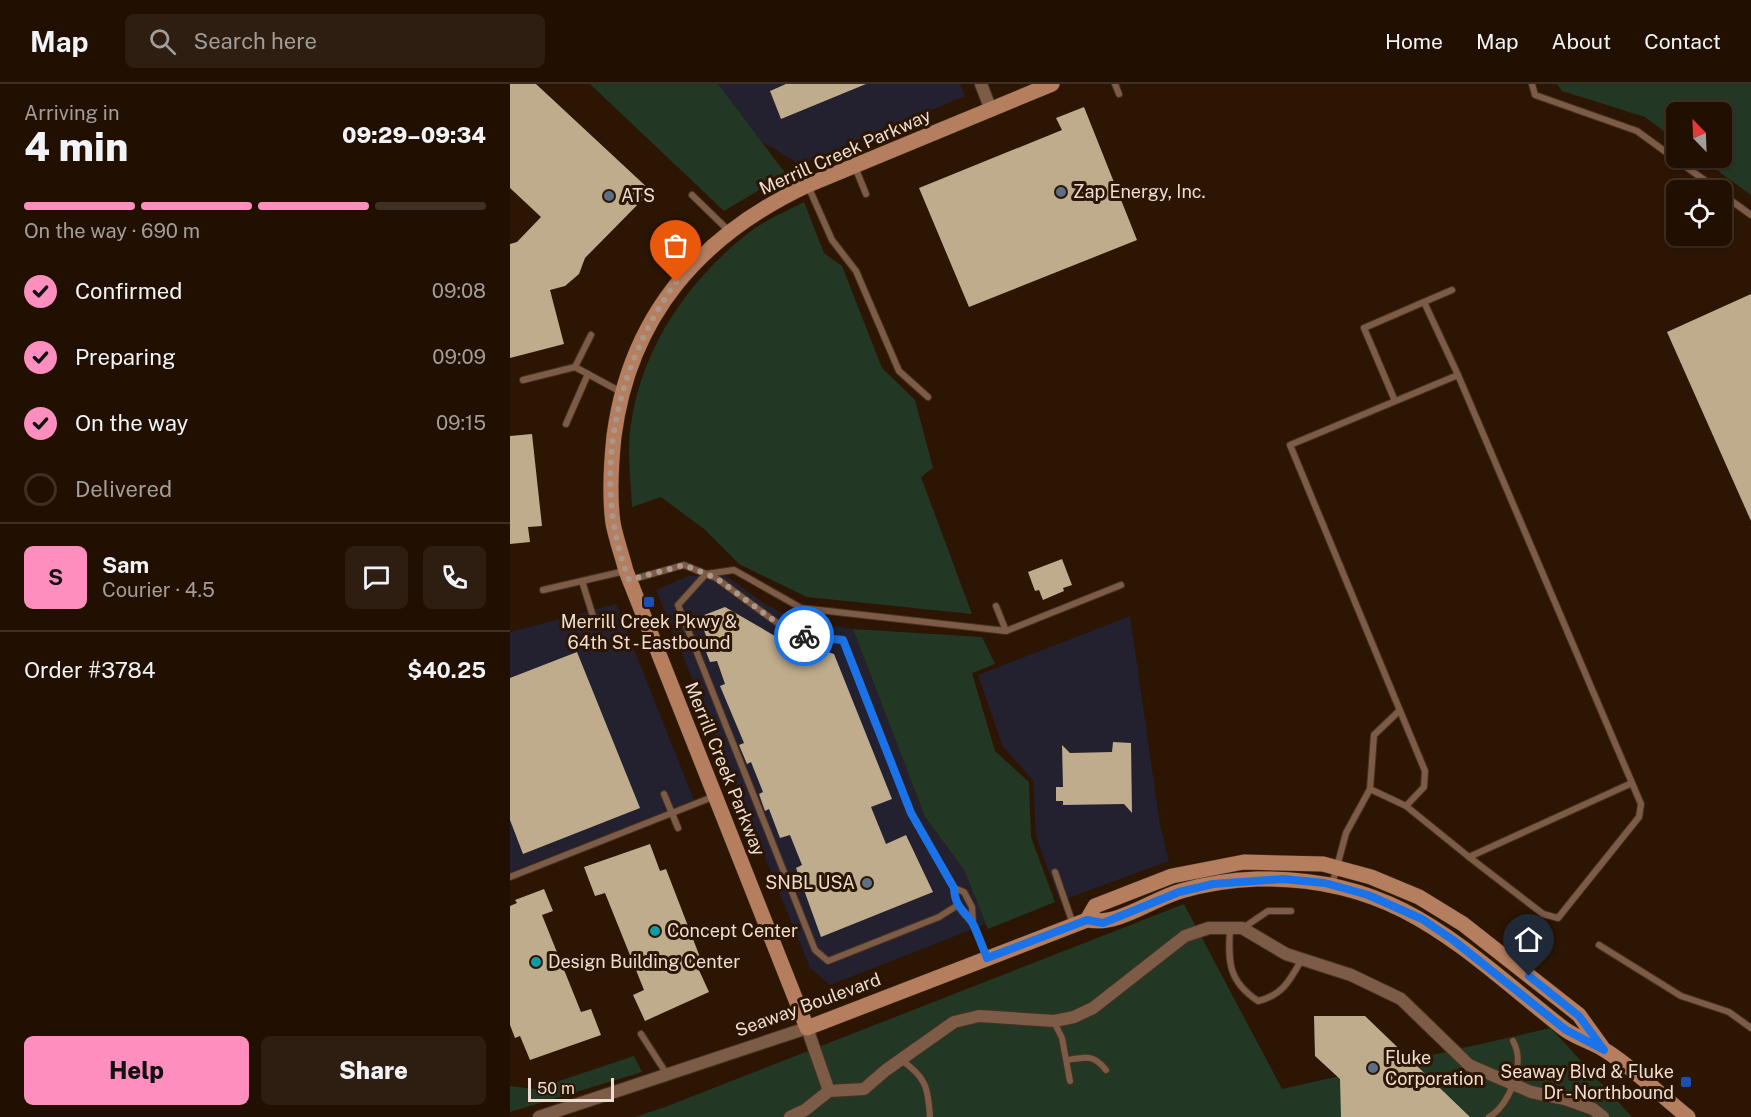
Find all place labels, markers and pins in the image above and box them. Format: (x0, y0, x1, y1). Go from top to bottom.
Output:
place label: Zap Energy, Inc. (1073, 181, 1206, 202)
place label: ATS (621, 185, 655, 206)
marker: Zap Energy, Inc. (1054, 185, 1068, 199)
marker: ATS (602, 189, 616, 203)
pin (650, 220, 701, 282)
marker: Merrill Creek Pkwy & 64th St - Eastbound (642, 595, 656, 609)
place label: Merrill Creek Pkwy & 64th St - Eastbound (561, 611, 737, 653)
place label: SNBL USA (765, 872, 855, 893)
marker: SNBL USA (860, 876, 874, 890)
pin (1503, 914, 1554, 976)
place label: Concept Center (667, 920, 798, 941)
marker: Concept Center (648, 924, 662, 938)
place label: Design Building Center (548, 951, 740, 972)
marker: Design Building Center (529, 955, 543, 969)
place label: Fluke Corporation (1385, 1047, 1484, 1089)
marker: Fluke Corporation (1366, 1061, 1380, 1075)
place label: Seaway Blvd & Fluke Dr - Northbound (1500, 1061, 1674, 1103)
marker: Seaway Blvd & Fluke Dr - Northbound (1679, 1075, 1693, 1089)

